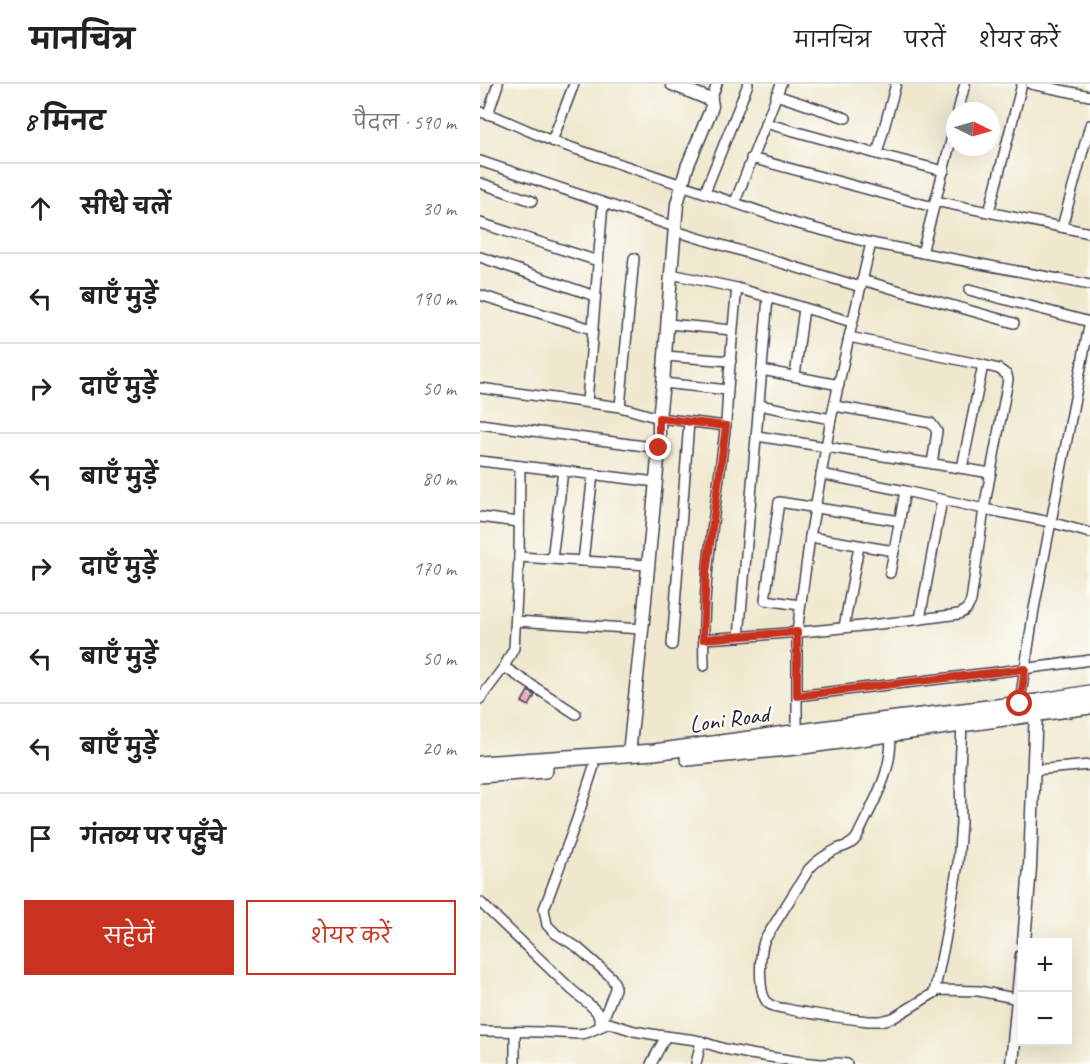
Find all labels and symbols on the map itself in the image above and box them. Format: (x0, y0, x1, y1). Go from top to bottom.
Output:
north arrow (946, 102, 1000, 156)
route end (645, 434, 671, 460)
route start (1006, 690, 1032, 716)
street label: Loni Road (687, 698, 774, 739)

